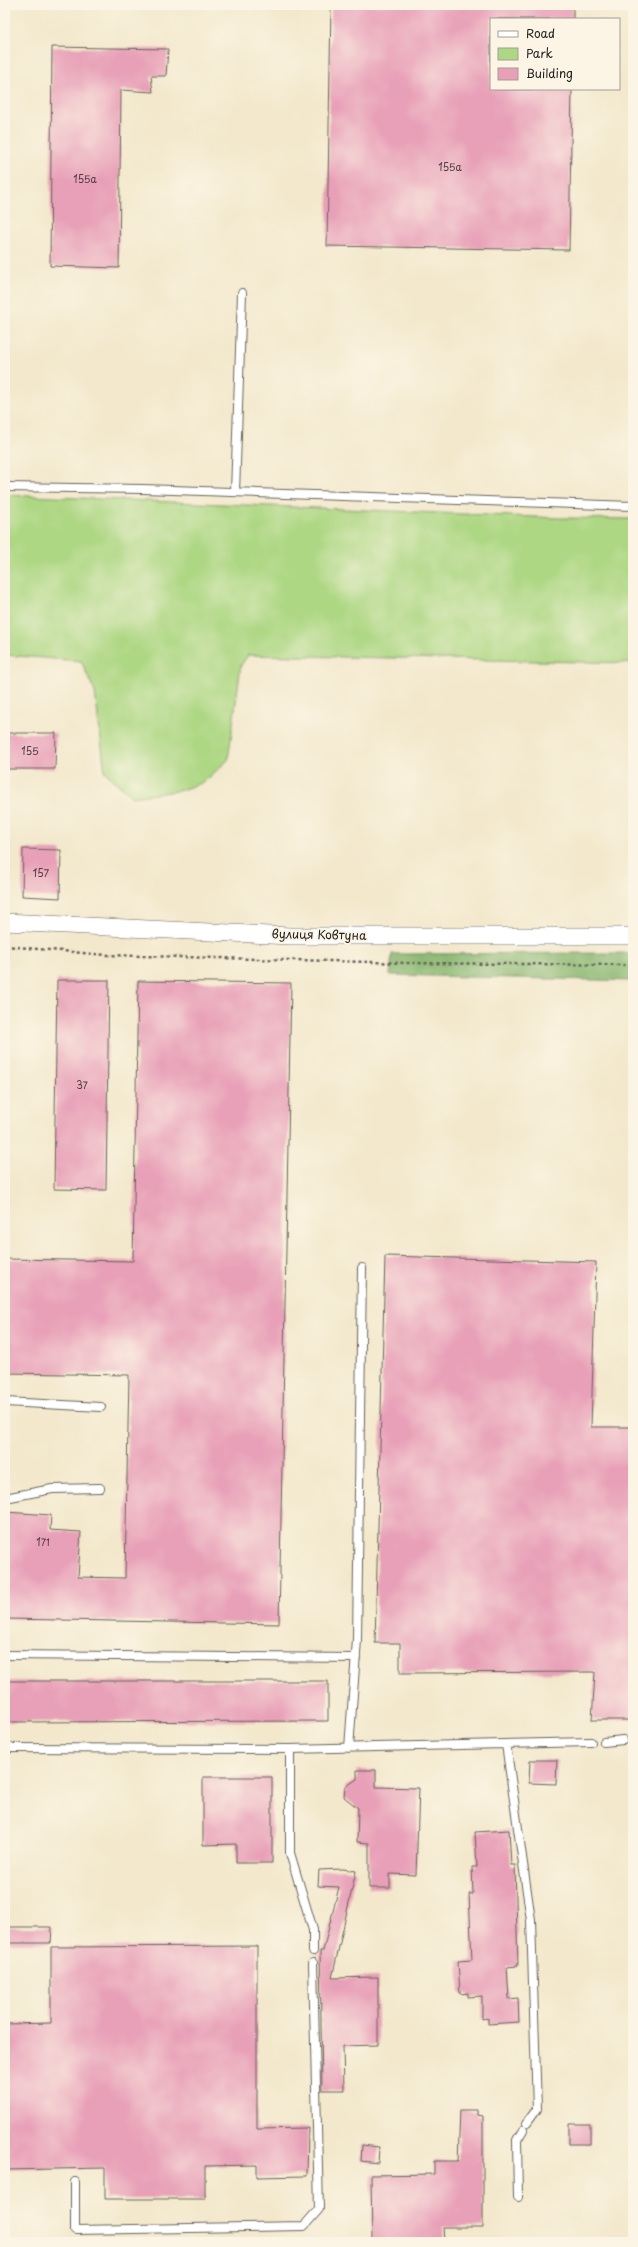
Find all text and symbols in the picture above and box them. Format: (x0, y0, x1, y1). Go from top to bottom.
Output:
legend (490, 18, 620, 90)
text: Road (526, 24, 555, 42)
text: Park (526, 44, 553, 62)
text: Building (526, 64, 573, 82)
house number: 155а (438, 159, 463, 174)
house number: 155а (73, 171, 98, 186)
house number: 155 (21, 743, 39, 758)
house number: 157 (33, 865, 50, 880)
street label: вулиця Ковтуна (271, 924, 367, 944)
house number: 37 (76, 1077, 89, 1092)
house number: 171 (36, 1534, 50, 1549)

